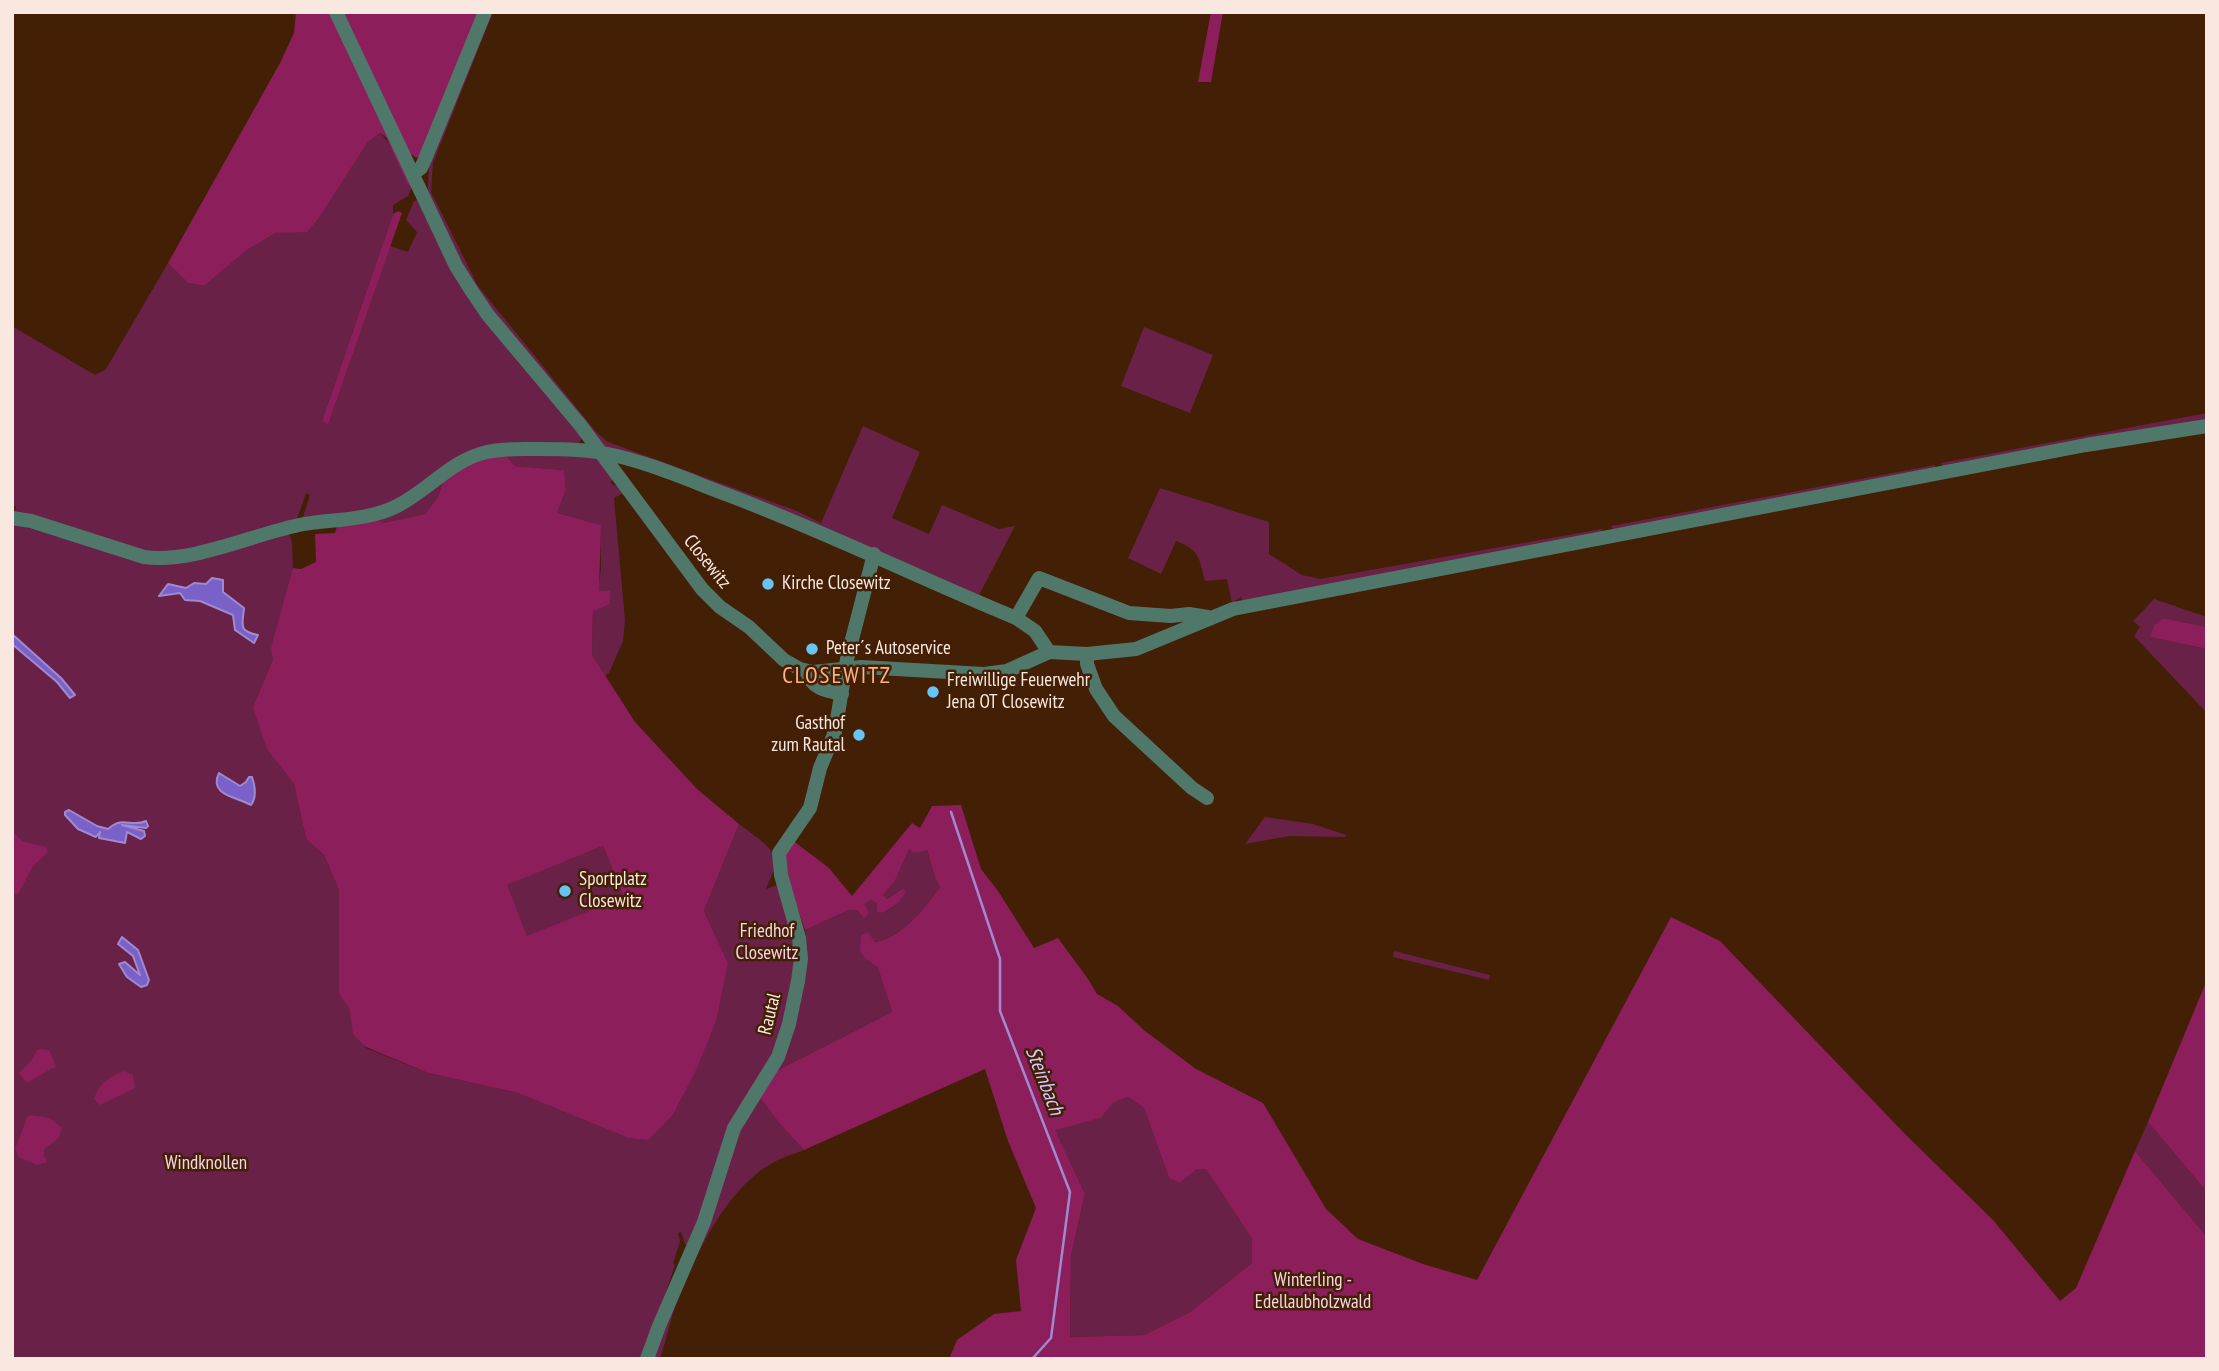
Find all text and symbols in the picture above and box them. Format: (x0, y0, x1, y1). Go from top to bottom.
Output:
street label: Closewitz (678, 530, 736, 594)
place label: Kirche Closewitz (782, 573, 891, 595)
marker: Kirche Closewitz (760, 576, 776, 592)
place label: Peter´s Autoservice (826, 638, 951, 660)
marker: Peter´s Autoservice (804, 641, 820, 657)
district label: CLOSEWITZ (783, 662, 891, 690)
place label: Freiwillige Feuerwehr Jena OT Closewitz (947, 670, 1090, 714)
marker: Freiwillige Feuerwehr Jena OT Closewitz (925, 684, 941, 700)
place label: Gasthof zum Rautal (771, 713, 845, 757)
marker: Gasthof zum Rautal (851, 727, 867, 743)
place label: Sportplatz Closewitz (579, 869, 647, 913)
marker: Sportplatz Closewitz (557, 883, 573, 899)
park label: Friedhof Closewitz (736, 921, 798, 965)
street label: Rautal (754, 991, 786, 1037)
water label: Steinbach (1019, 1043, 1069, 1119)
park label: Windknollen (165, 1153, 247, 1175)
park label: Winterling - Edellaubholzwald (1255, 1270, 1371, 1314)

